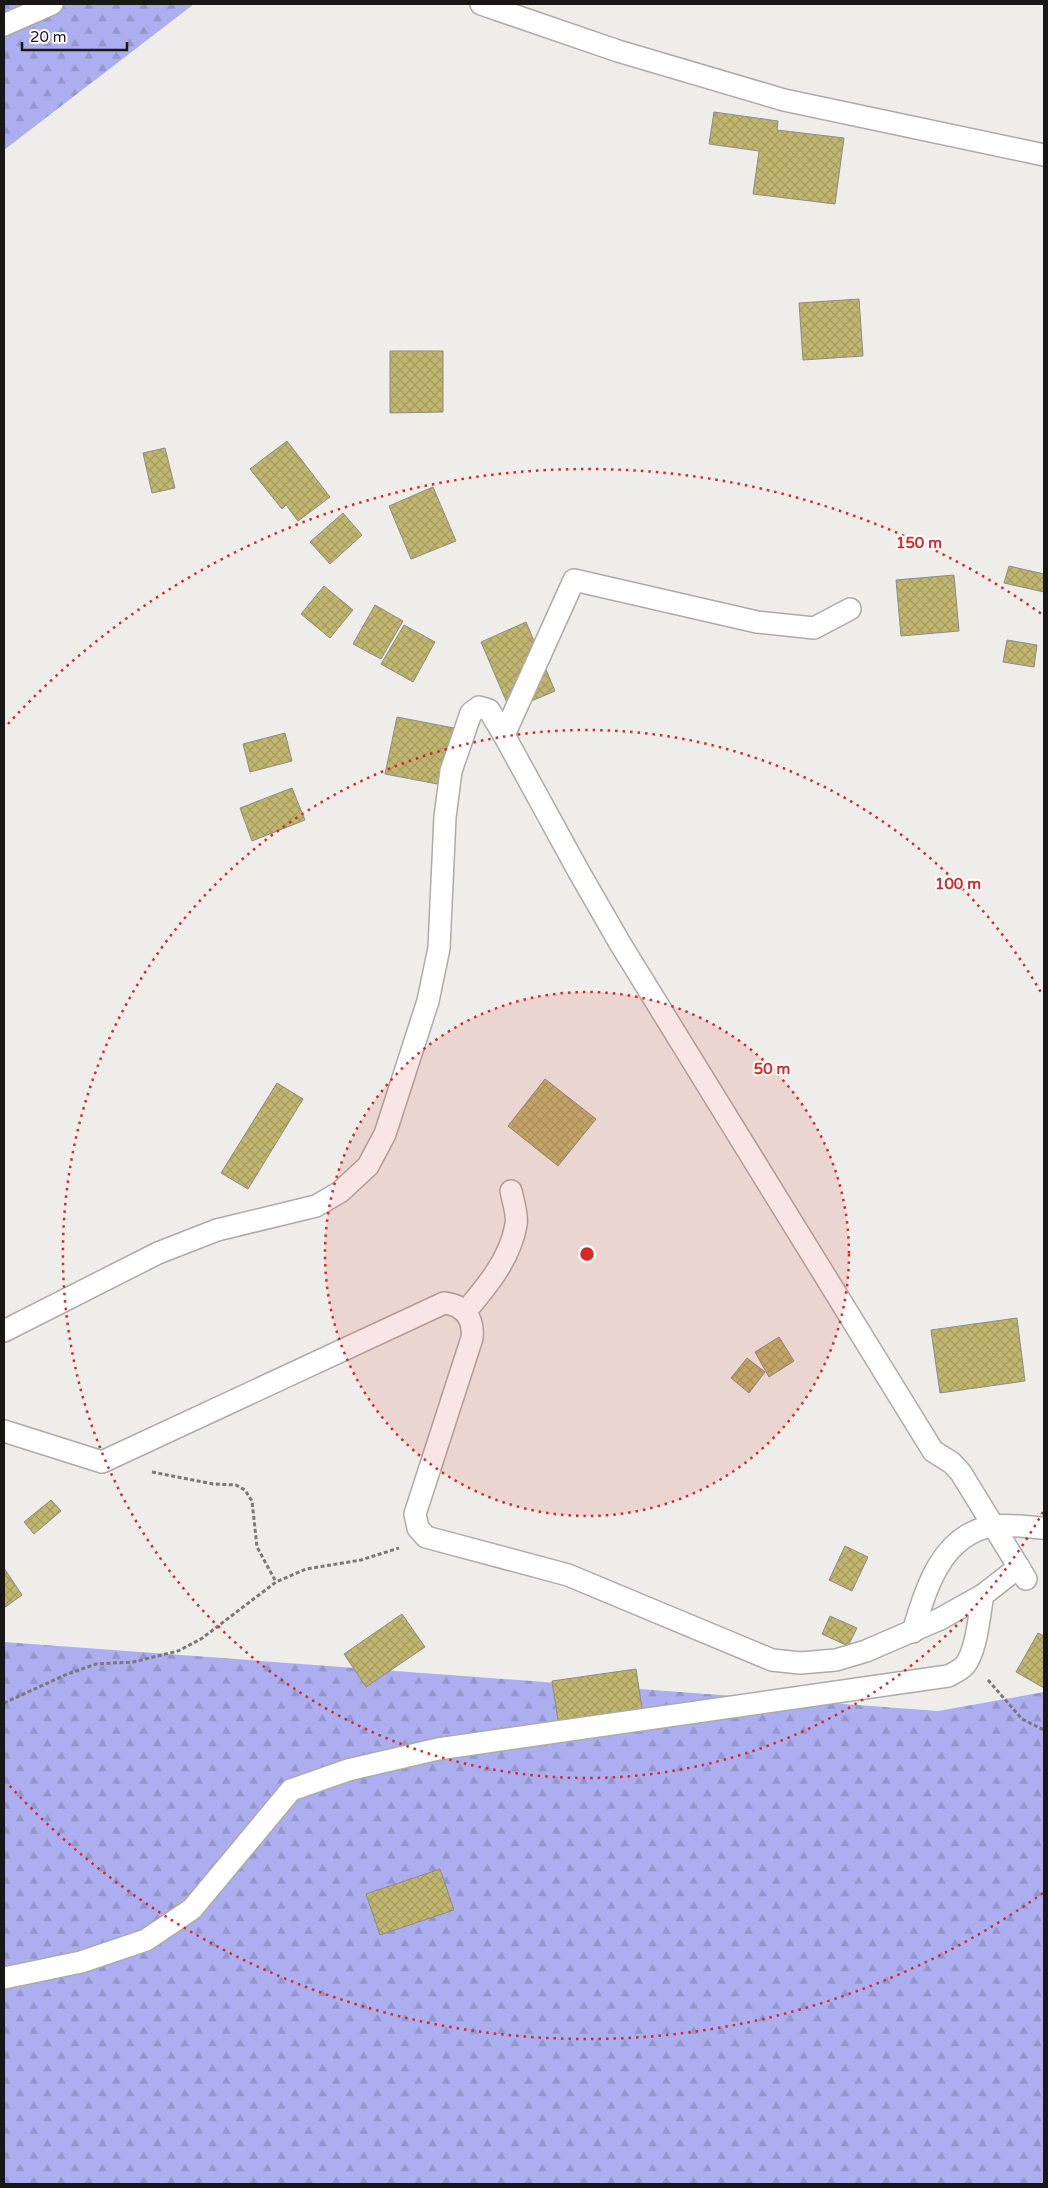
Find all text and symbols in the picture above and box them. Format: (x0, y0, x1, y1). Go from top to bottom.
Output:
scale bar (22, 20, 128, 52)
text: 20 m (30, 28, 67, 46)
text: 150 m (896, 534, 942, 552)
text: 100 m (935, 875, 981, 893)
text: 50 m (754, 1060, 790, 1078)
centre of rings (578, 1245, 596, 1263)

